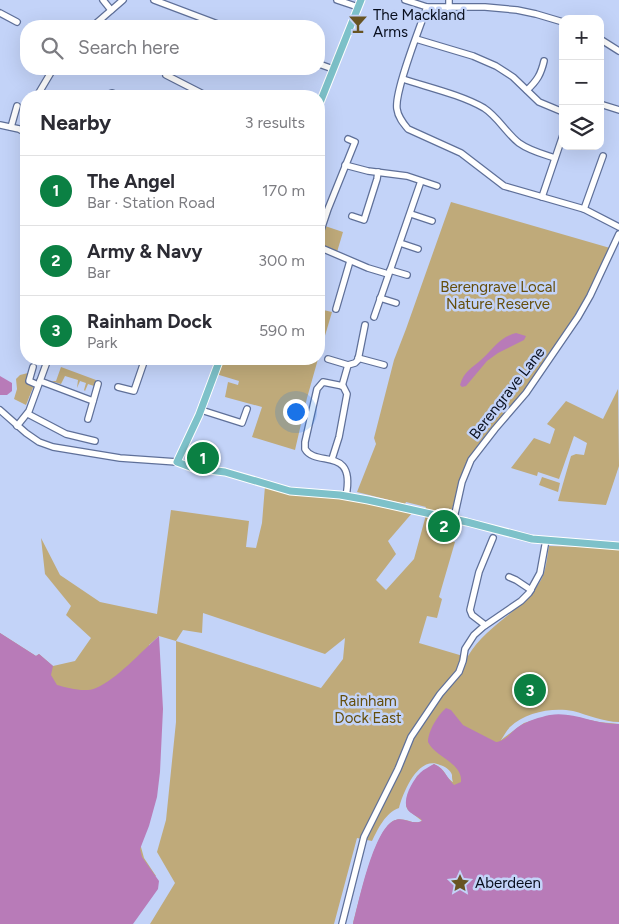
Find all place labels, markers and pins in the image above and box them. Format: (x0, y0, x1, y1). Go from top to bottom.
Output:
place label: The Mackland Arms (373, 6, 465, 41)
bar icon: The Mackland Arms (347, 13, 369, 35)
pin: 1 (187, 439, 219, 477)
pin: 2 (428, 507, 460, 545)
pin: 3 (514, 671, 546, 709)
place icon: Aberdeen (449, 872, 471, 894)
place label: Aberdeen (475, 874, 541, 892)

